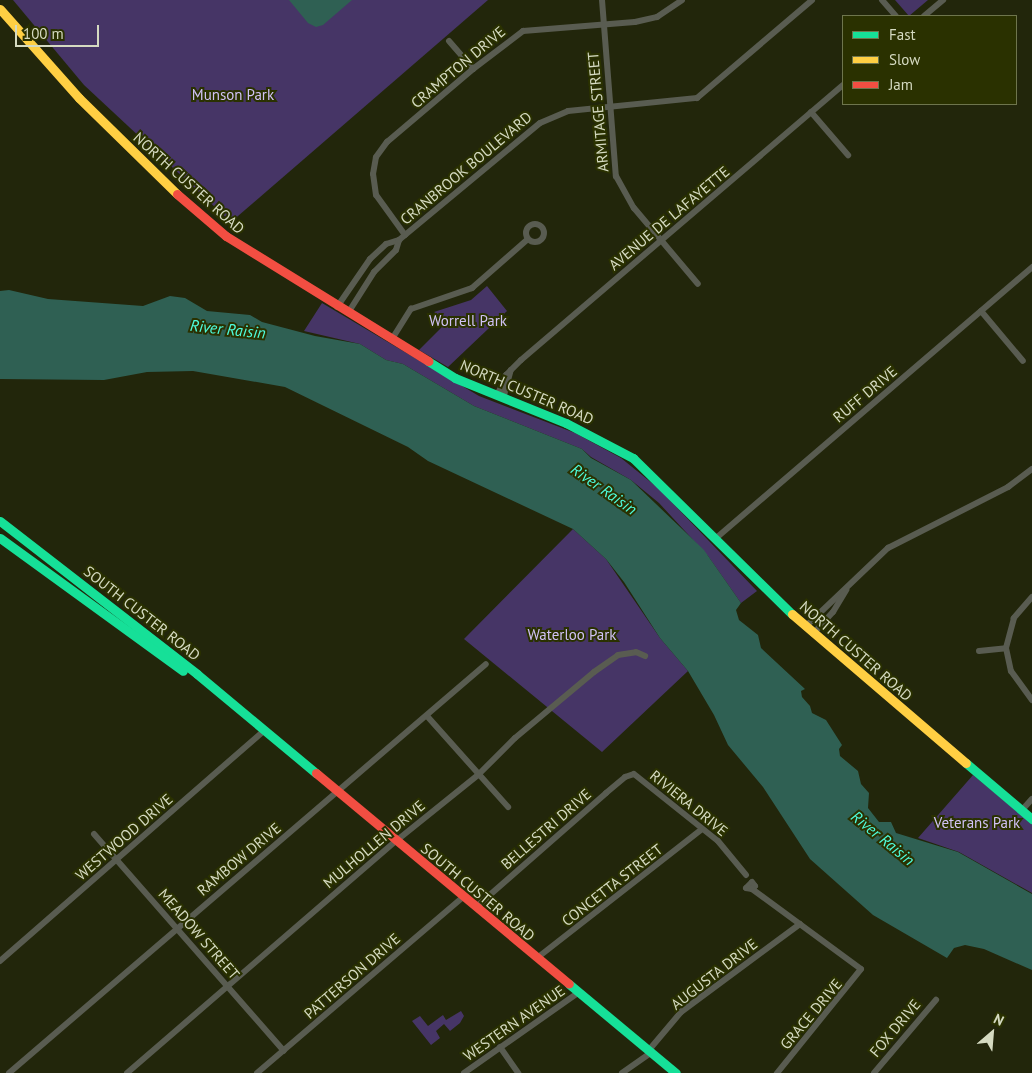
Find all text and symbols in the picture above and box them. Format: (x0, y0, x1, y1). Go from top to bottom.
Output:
scale bar (18, 15, 101, 47)
legend (842, 15, 1017, 105)
street label: CRAMPTON DRIVE (407, 22, 509, 112)
text: 100 m (23, 24, 64, 43)
text: Fast (889, 25, 916, 44)
text: Slow (889, 50, 920, 69)
street label: ARMITAGE STREET (584, 51, 612, 173)
text: Jam (889, 75, 913, 94)
park label: Munson Park (192, 86, 274, 104)
street label: CRANBROOK BOULEVARD (396, 108, 536, 228)
street label: NORTH CUSTER ROAD (130, 128, 248, 238)
street label: AVENUE DE LAFAYETTE (605, 162, 733, 274)
park label: Worrell Park (429, 312, 507, 330)
water label: River Raisin (189, 315, 267, 343)
street label: NORTH CUSTER ROAD (458, 356, 596, 428)
street label: RUFF DRIVE (829, 362, 901, 426)
water label: River Raisin (567, 459, 641, 519)
street label: SOUTH CUSTER ROAD (80, 562, 204, 664)
street label: NORTH CUSTER ROAD (796, 597, 916, 705)
park label: Waterloo Park (528, 626, 616, 644)
street label: RIVIERA DRIVE (646, 766, 732, 840)
street label: BELLESTRI DRIVE (497, 785, 595, 873)
street label: WESTWOOD DRIVE (72, 790, 176, 884)
street label: MULHOLLEN DRIVE (320, 796, 428, 892)
water label: River Raisin (847, 807, 919, 869)
park label: Veterans Park (934, 814, 1020, 832)
street label: RAMBOW DRIVE (193, 819, 285, 899)
street label: SOUTH CUSTER ROAD (418, 839, 538, 945)
street label: CONCETTA STREET (558, 840, 666, 930)
street label: MEADOW STREET (155, 885, 243, 983)
street label: PATTERSON DRIVE (300, 929, 404, 1023)
street label: AUGUSTA DRIVE (667, 935, 761, 1013)
street label: GRACE DRIVE (776, 975, 846, 1053)
street label: WESTERN AVENUE (460, 981, 568, 1065)
street label: FOX DRIVE (866, 995, 924, 1061)
north arrow (967, 1008, 1017, 1058)
text: N (991, 1010, 1007, 1030)

